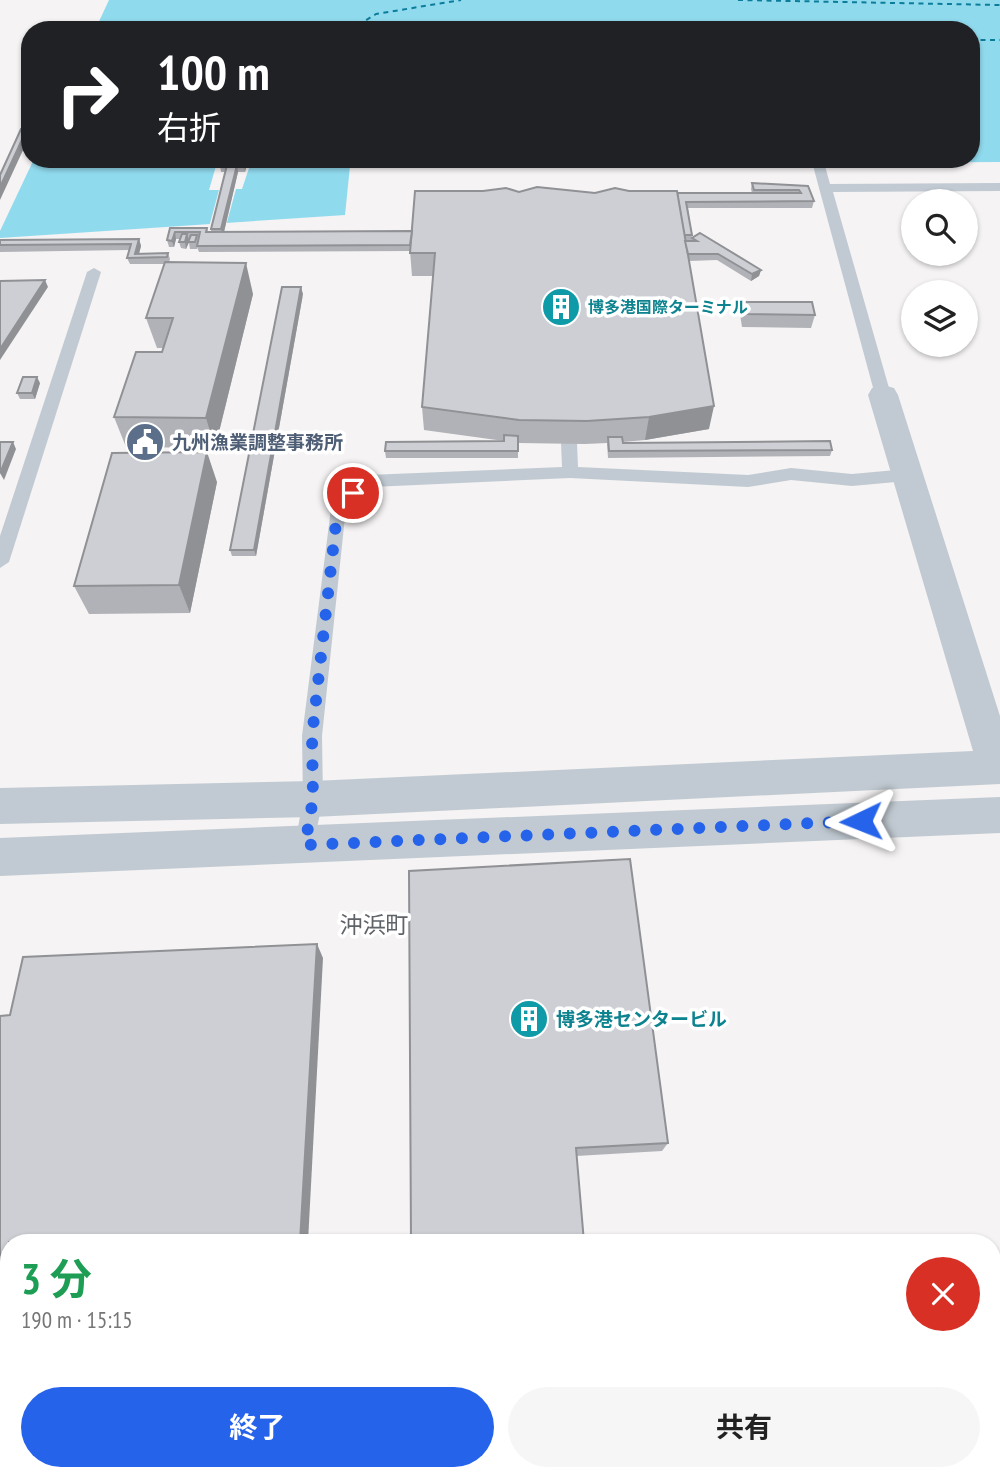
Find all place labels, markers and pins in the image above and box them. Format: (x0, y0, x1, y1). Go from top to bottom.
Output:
building icon: 博多港国際ターミナル (540, 286, 582, 328)
place label: 博多港国際ターミナル (588, 297, 748, 317)
public building icon: 九州漁業調整事務所 (124, 421, 166, 463)
place label: 九州漁業調整事務所 (172, 430, 343, 454)
pin (323, 463, 383, 523)
building icon: 博多港センタービル (508, 998, 550, 1040)
place label: 博多港センタービル (556, 1007, 727, 1031)

